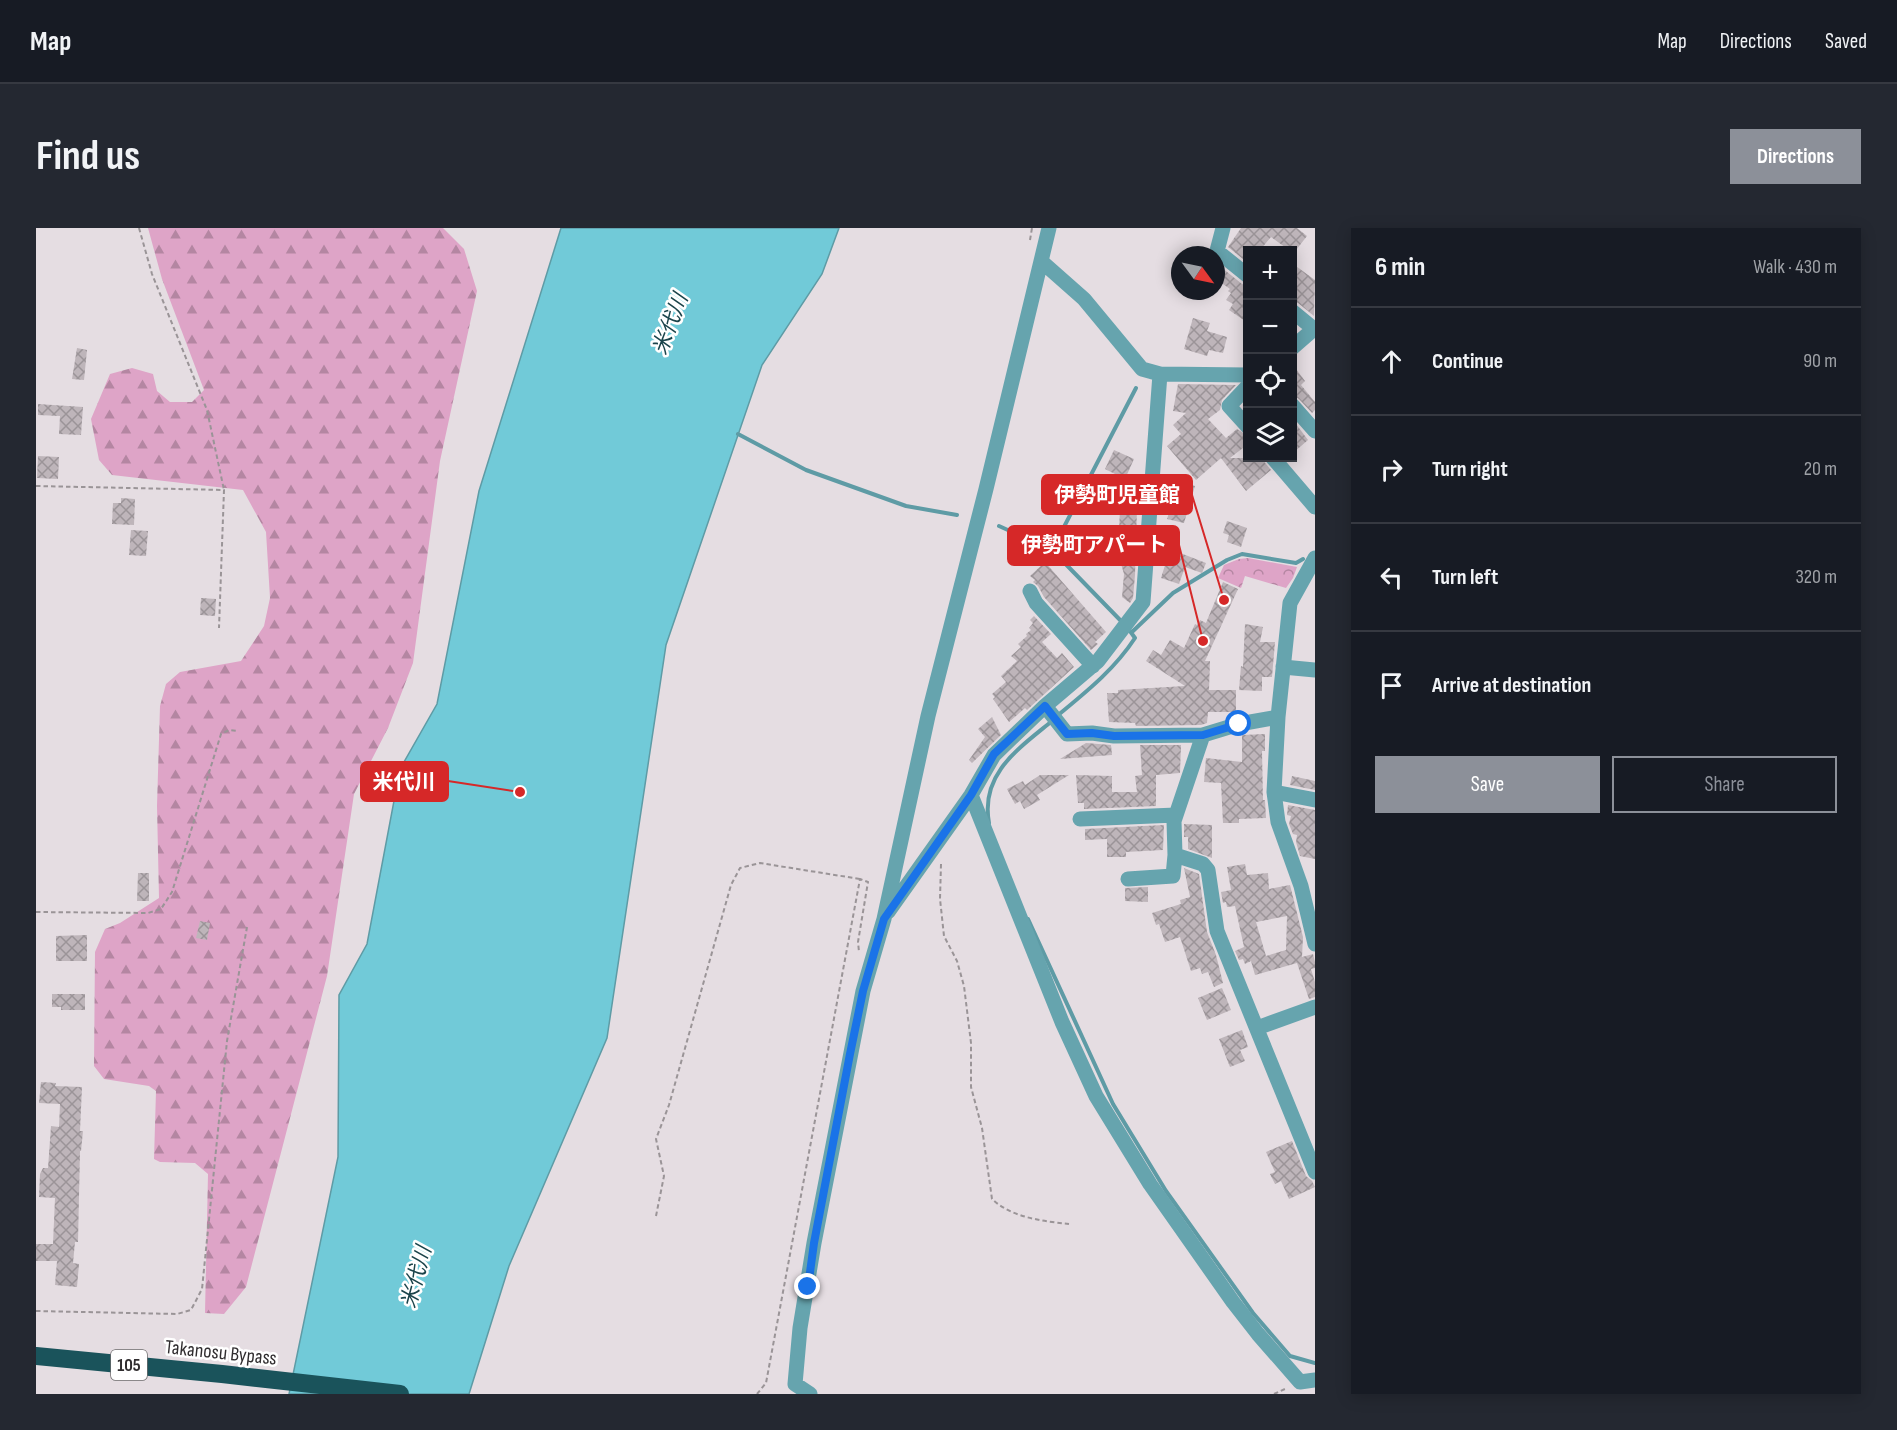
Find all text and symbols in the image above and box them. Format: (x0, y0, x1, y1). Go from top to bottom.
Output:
text: Map (30, 25, 71, 58)
text: Map (1657, 29, 1687, 54)
text: Directions (1720, 29, 1792, 54)
text: Saved (1825, 29, 1867, 54)
button: Directions (1730, 129, 1861, 184)
text: Find us (36, 131, 140, 182)
north arrow (1171, 246, 1225, 300)
map controls (1243, 246, 1297, 462)
button: + (1243, 246, 1297, 300)
text: 6 min (1375, 252, 1425, 283)
text: Walk · 430 m (1753, 255, 1837, 279)
water label: 米代川 (648, 288, 694, 358)
button: − (1243, 300, 1297, 354)
icon: ahead (1375, 345, 1408, 378)
text: Continue (1432, 348, 1503, 375)
text: 90 m (1803, 349, 1837, 373)
button: locate (1243, 354, 1297, 408)
button: layers (1243, 408, 1297, 462)
icon: right (1375, 453, 1408, 486)
text: Turn right (1432, 456, 1508, 483)
text: 20 m (1804, 457, 1837, 481)
callout: 伊勢町児童館 (1042, 475, 1192, 514)
text: 伊勢町児童館 (1054, 483, 1180, 508)
callout: 伊勢町アパート (1008, 526, 1179, 565)
text: 伊勢町アパート (1021, 533, 1167, 558)
icon: left (1375, 561, 1408, 594)
text: Turn left (1432, 564, 1498, 591)
text: 320 m (1795, 565, 1837, 589)
icon: arrive (1375, 669, 1408, 702)
text: Arrive at destination (1432, 672, 1591, 699)
route start (1225, 710, 1251, 736)
button: Save (1375, 756, 1600, 813)
button: Share (1612, 756, 1837, 813)
callout: 米代川 (361, 762, 448, 801)
text: 米代川 (373, 770, 436, 795)
water label: 米代川 (396, 1242, 437, 1311)
route end (794, 1273, 820, 1299)
street label: Takanosu Bypass (164, 1335, 278, 1371)
road number: 105 (111, 1350, 147, 1380)

